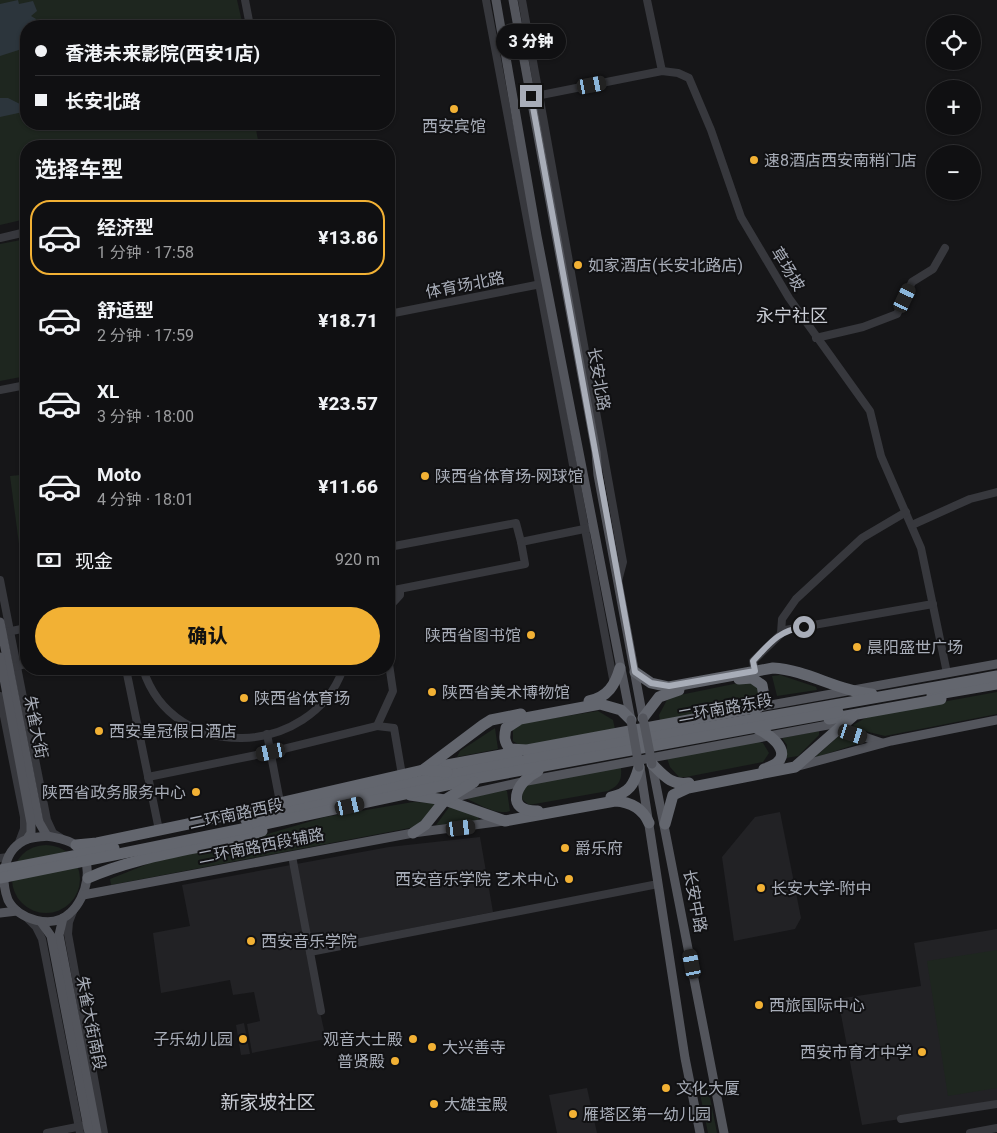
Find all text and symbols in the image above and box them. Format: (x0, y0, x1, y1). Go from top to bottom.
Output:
map controls (926, 15, 981, 200)
button: locate (926, 15, 981, 70)
callout: 3 分钟 (496, 23, 566, 58)
text: 3 分钟 (508, 32, 554, 51)
text: 香港未来影院(西安1店) (65, 42, 260, 65)
car (575, 75, 608, 95)
button: + (926, 80, 981, 135)
route end (520, 85, 542, 107)
text: 长安北路 (65, 90, 141, 113)
marker: 西安宾馆 (448, 103, 460, 115)
place label: 西安宾馆 (422, 117, 486, 136)
button: − (926, 145, 981, 200)
place label: 速8酒店西安南稍门店 (764, 151, 917, 170)
marker: 速8酒店西安南稍门店 (748, 154, 760, 166)
text: 选择车型 (35, 157, 123, 182)
icon: car (37, 215, 82, 260)
text: 经济型 (97, 216, 154, 239)
text: ¥13.86 (318, 226, 378, 249)
text: 1 分钟 · 17:58 (97, 243, 194, 262)
street label: 草场坡 (767, 244, 809, 294)
place label: 如家酒店(长安北路店) (588, 256, 743, 275)
marker: 如家酒店(长安北路店) (572, 259, 584, 271)
street label: 体育场北路 (424, 268, 506, 302)
car (891, 281, 918, 315)
icon: car (37, 298, 82, 343)
text: 舒适型 (97, 299, 154, 322)
district label: 永宁社区 (756, 305, 828, 326)
text: ¥18.71 (318, 309, 378, 332)
text: 2 分钟 · 17:59 (97, 326, 194, 345)
street label: 长安北路 (584, 346, 614, 412)
text: XL (97, 380, 119, 403)
icon: car (37, 381, 82, 426)
text: ¥23.57 (318, 392, 378, 415)
text: 3 分钟 · 18:00 (97, 407, 194, 426)
text: Moto (97, 463, 141, 486)
icon: car (37, 464, 82, 509)
place label: 陕西省体育场-网球馆 (435, 467, 583, 486)
marker: 陕西省体育场-网球馆 (419, 470, 431, 482)
text: ¥11.66 (318, 475, 378, 498)
text: 4 分钟 · 18:01 (97, 490, 194, 509)
icon: cash (35, 546, 63, 574)
text: 现金 (75, 550, 113, 573)
text: 920 m (335, 550, 380, 569)
button: 确认 (35, 607, 380, 665)
route start (793, 616, 815, 638)
place label: 陕西省图书馆 (425, 626, 521, 645)
marker: 陕西省图书馆 (525, 629, 537, 641)
place label: 晨阳盛世广场 (867, 638, 963, 657)
marker: 晨阳盛世广场 (851, 641, 863, 653)
place label: 陕西省美术博物馆 (442, 683, 570, 702)
marker: 陕西省美术博物馆 (426, 686, 438, 698)
place label: 陕西省体育场 (254, 689, 350, 708)
street label: 二环南路东段 (676, 690, 774, 726)
marker: 陕西省体育场 (238, 692, 250, 704)
street label: 朱雀大街 (21, 694, 51, 760)
place label: 西安皇冠假日酒店 (109, 722, 237, 741)
car (836, 722, 869, 746)
marker: 西安皇冠假日酒店 (93, 725, 105, 737)
car (254, 742, 287, 762)
place label: 陕西省政务服务中心 (42, 783, 186, 802)
marker: 陕西省政务服务中心 (190, 786, 202, 798)
street label: 二环南路西段 (187, 795, 285, 833)
car (333, 795, 366, 817)
car (445, 819, 476, 837)
street label: 二环南路西段辅路 (196, 824, 326, 868)
place label: 爵乐府 (575, 839, 623, 858)
marker: 爵乐府 (559, 842, 571, 854)
street label: 长安中路 (680, 868, 710, 934)
place label: 西安音乐学院 艺术中心 (395, 870, 559, 889)
marker: 西安音乐学院 艺术中心 (563, 873, 575, 885)
place label: 长安大学-附中 (771, 879, 871, 898)
marker: 长安大学-附中 (755, 882, 767, 894)
place label: 西安音乐学院 (261, 932, 357, 951)
marker: 西安音乐学院 (245, 935, 257, 947)
car (681, 948, 702, 980)
street label: 朱雀大街南段 (73, 974, 109, 1072)
place label: 西旅国际中心 (769, 996, 865, 1015)
marker: 西旅国际中心 (753, 999, 765, 1011)
place label: 子乐幼儿园 (153, 1030, 233, 1049)
place label: 观音大士殿 (323, 1030, 403, 1049)
marker: 子乐幼儿园 (237, 1033, 249, 1045)
marker: 观音大士殿 (407, 1033, 419, 1045)
place label: 大兴善寺 (442, 1038, 506, 1057)
marker: 大兴善寺 (426, 1041, 438, 1053)
place label: 西安市育才中学 (800, 1043, 912, 1062)
marker: 西安市育才中学 (916, 1046, 928, 1058)
place label: 普贤殿 (337, 1052, 385, 1071)
marker: 普贤殿 (389, 1055, 401, 1067)
place label: 文化大厦 (676, 1079, 740, 1098)
marker: 文化大厦 (660, 1082, 672, 1094)
district label: 新家坡社区 (220, 1091, 316, 1114)
place label: 大雄宝殿 (444, 1095, 508, 1114)
marker: 大雄宝殿 (428, 1098, 440, 1110)
place label: 雁塔区第一幼儿园 (583, 1105, 711, 1124)
marker: 雁塔区第一幼儿园 (567, 1108, 579, 1120)

